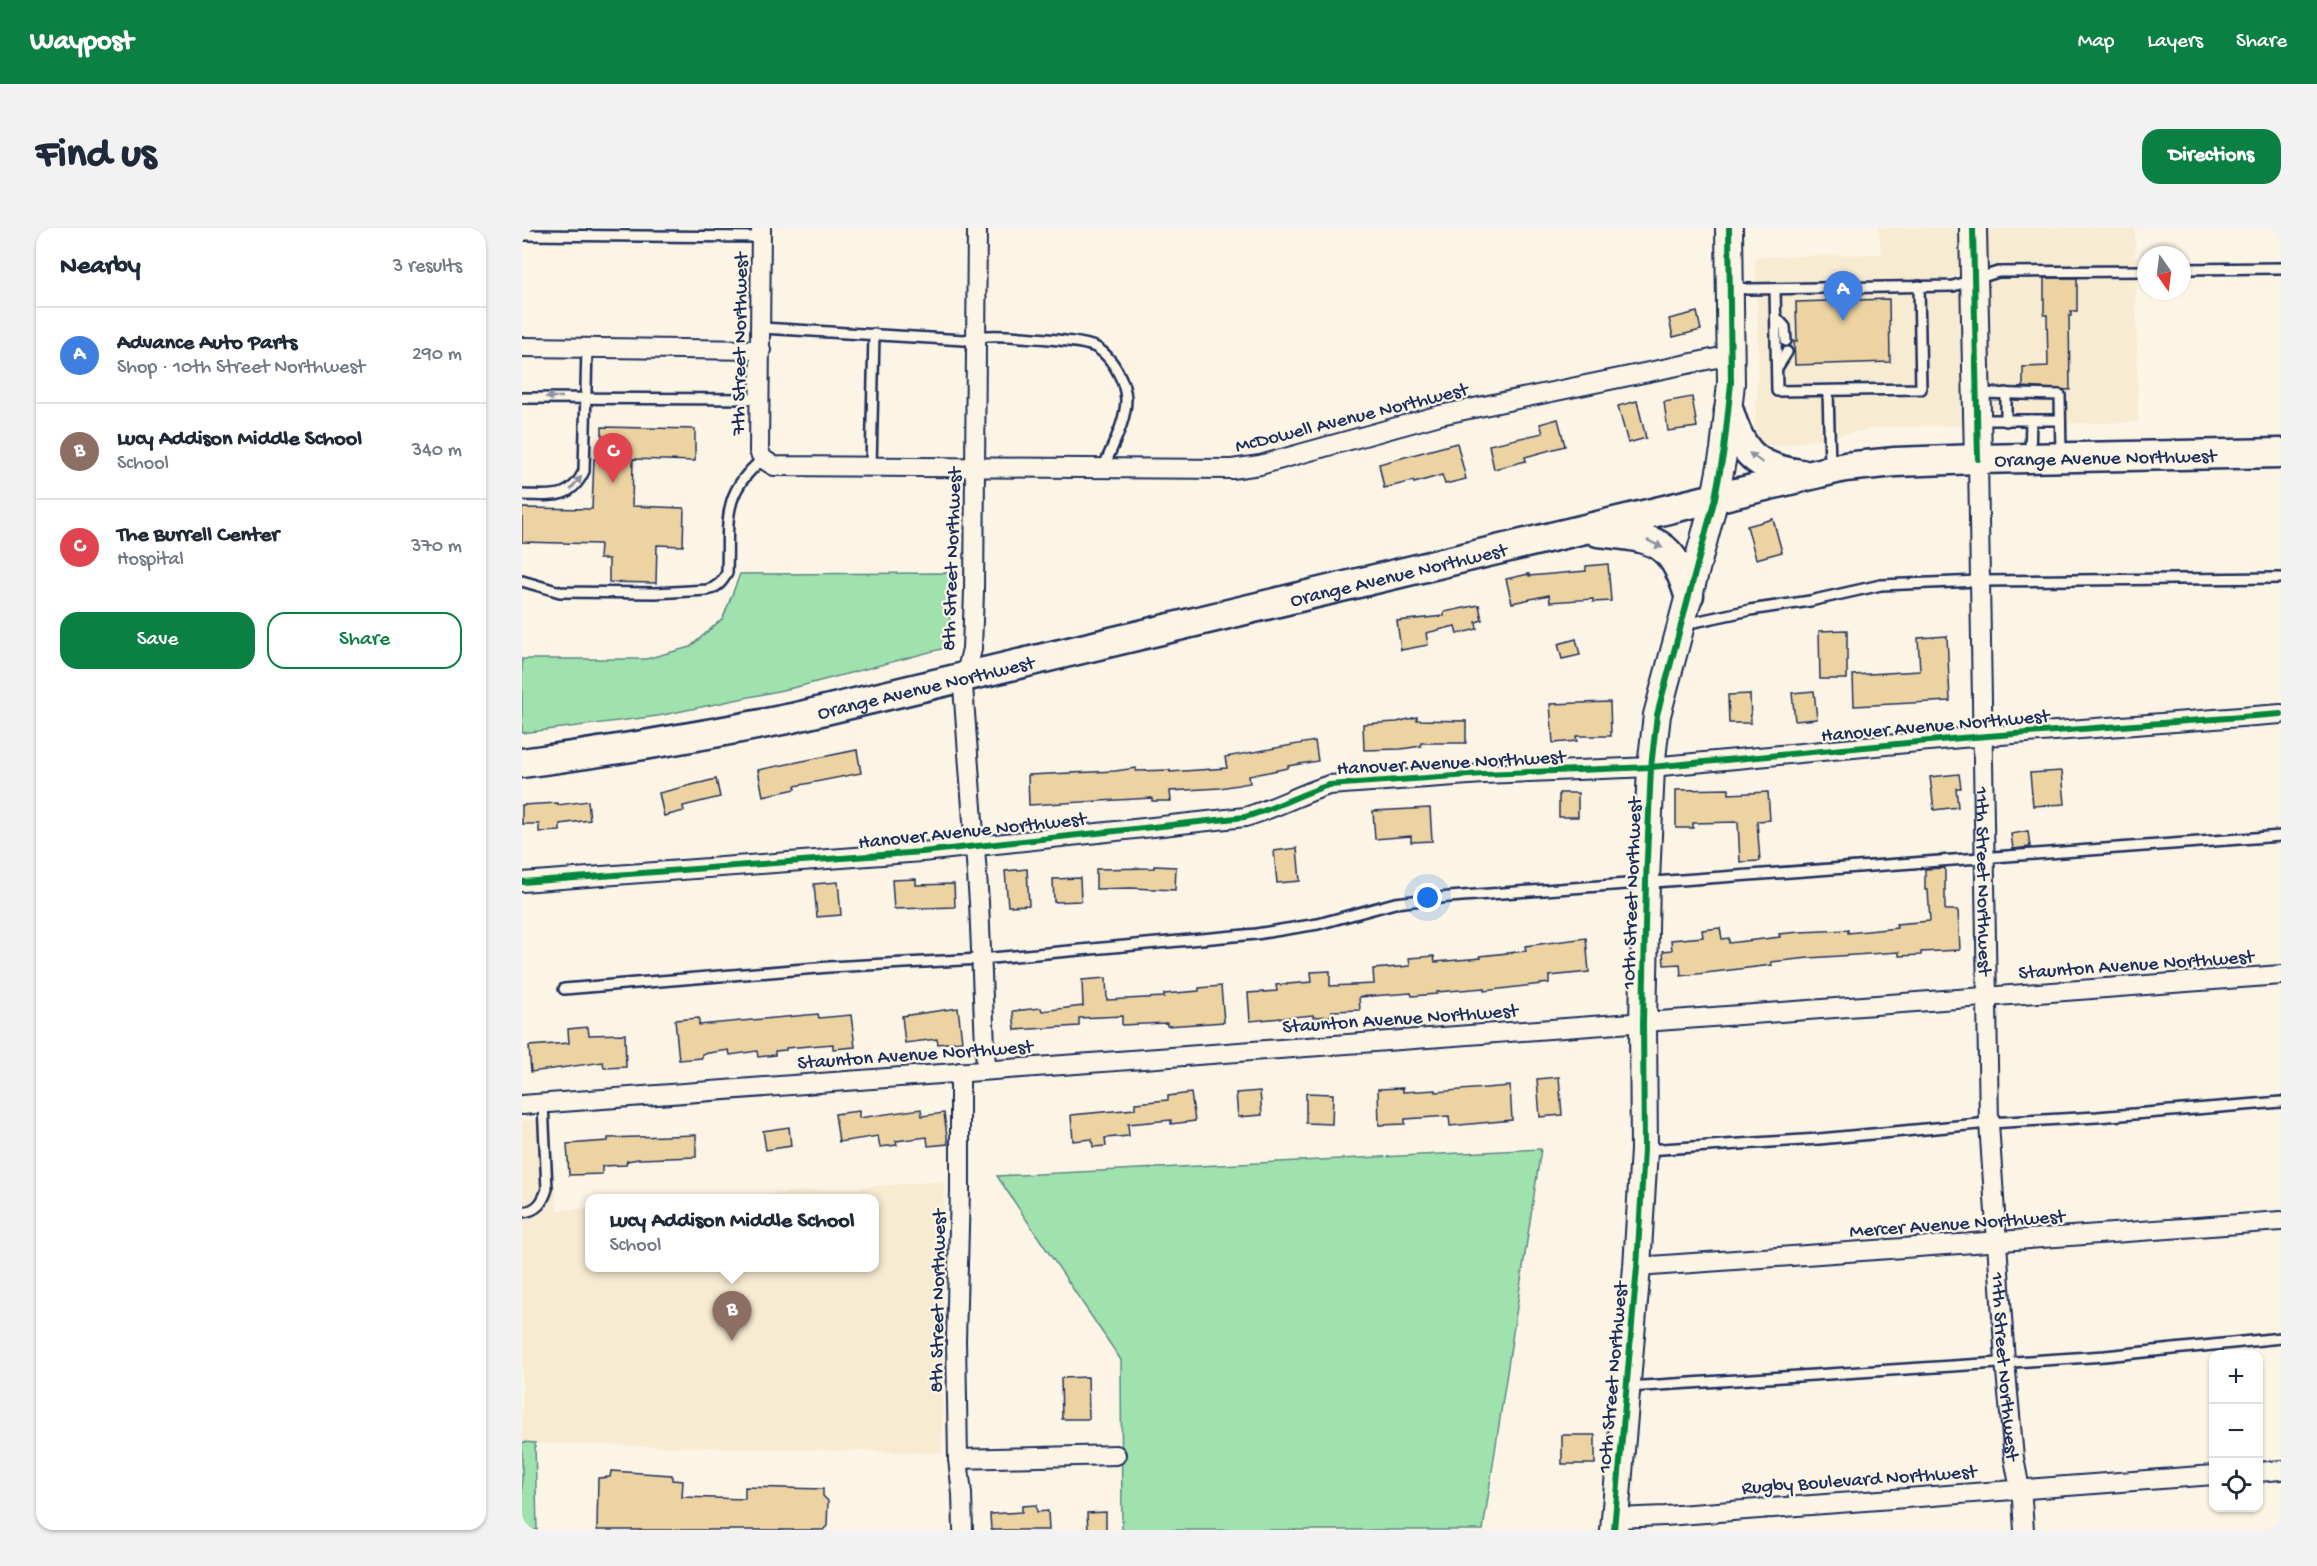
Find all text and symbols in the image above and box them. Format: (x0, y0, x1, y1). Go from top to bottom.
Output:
text: Waypost (30, 26, 133, 59)
text: Map (2078, 30, 2114, 55)
text: Layers (2147, 30, 2203, 55)
text: Share (2236, 30, 2287, 55)
button: Directions (2142, 129, 2281, 184)
text: Find us (36, 132, 156, 181)
north arrow (2137, 246, 2191, 300)
street label: 7th Street Northwest (728, 251, 755, 437)
text: Nearby (60, 252, 141, 283)
text: 3 results (393, 256, 462, 279)
pin: A (1824, 272, 1862, 321)
text: Advance Auto Parts (117, 331, 297, 357)
text: A (74, 344, 85, 367)
text: 290 m (412, 344, 462, 367)
text: Shop · 10th Street Northwest (117, 357, 365, 380)
street label: McDowell Avenue Northwest (1233, 379, 1472, 459)
one-way arrow (545, 392, 564, 402)
text: Lucy Addison Middle School (117, 427, 362, 453)
pin: C (594, 434, 632, 483)
text: B (74, 440, 85, 463)
text: 340 m (412, 440, 462, 463)
street label: Orange Avenue Northwest (1994, 446, 2219, 474)
one-way arrow (1748, 452, 1764, 465)
text: School (117, 453, 169, 476)
street label: 8th Street Northwest (939, 465, 968, 651)
one-way arrow (569, 475, 582, 491)
text: The Burrell Center (117, 523, 279, 549)
text: C (74, 536, 85, 559)
text: 370 m (411, 536, 462, 559)
one-way arrow (1646, 539, 1664, 549)
street label: Orange Avenue Northwest (1288, 540, 1511, 614)
text: Hospital (117, 549, 184, 572)
button: Save (60, 612, 255, 669)
button: Share (267, 612, 462, 669)
street label: Orange Avenue Northwest (816, 652, 1039, 727)
street label: Hanover Avenue Northwest (1820, 706, 2052, 749)
street label: Hanover Avenue Northwest (1336, 747, 1568, 782)
street label: 11th Street Northwest (1968, 785, 1995, 977)
street label: 10th Street Northwest (1619, 795, 1648, 990)
street label: Hanover Avenue Northwest (857, 809, 1089, 856)
your location (1413, 883, 1442, 912)
street label: Staunton Avenue Northwest (2018, 947, 2257, 986)
street label: Staunton Avenue Northwest (1282, 1001, 1521, 1040)
street label: Staunton Avenue Northwest (797, 1037, 1036, 1076)
popup (585, 1194, 879, 1272)
street label: Mercer Avenue Northwest (1849, 1206, 2068, 1244)
street label: 8th Street Northwest (926, 1207, 953, 1393)
text: Lucy Addison Middle School (609, 1209, 855, 1235)
text: School (609, 1235, 661, 1258)
street label: 11th Street Northwest (1984, 1271, 2022, 1464)
street label: 10th Street Northwest (1595, 1279, 1634, 1475)
pin: B (712, 1292, 752, 1341)
map controls (2209, 1350, 2263, 1512)
button: + (2209, 1350, 2263, 1404)
button: − (2209, 1404, 2263, 1458)
button: locate (2209, 1458, 2263, 1512)
street label: Rugby Boulevard Northwest (1741, 1462, 1979, 1501)

